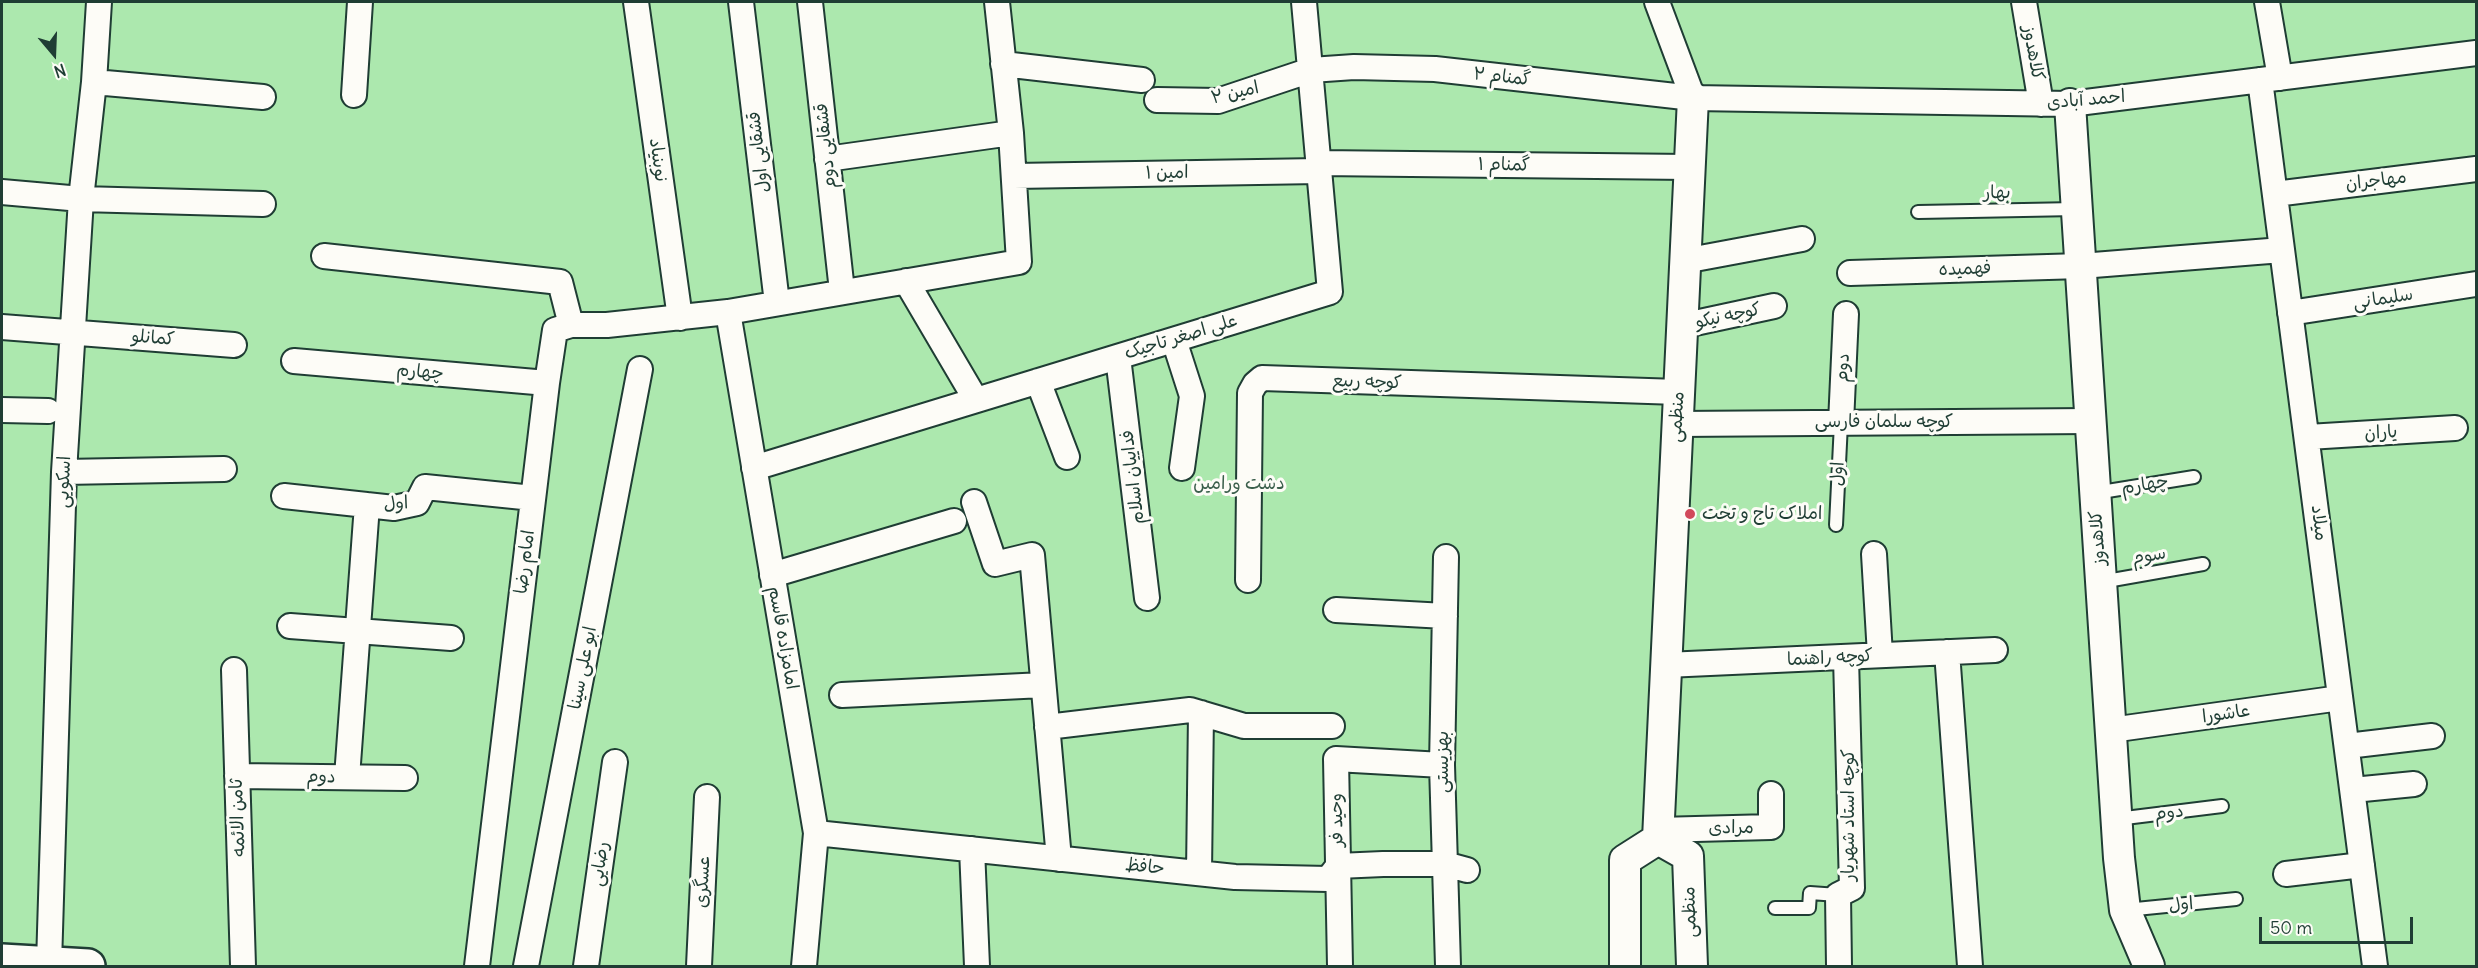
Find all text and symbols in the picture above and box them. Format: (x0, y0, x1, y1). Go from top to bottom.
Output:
north arrow (24, 24, 84, 84)
street label: کلاهدوز (2018, 24, 2048, 82)
text: N (51, 60, 68, 82)
street label: گمنام ۲ (1472, 63, 1532, 91)
street label: امین ۲ (1209, 77, 1261, 109)
street label: احمد آبادی (2046, 86, 2126, 114)
street label: قشقایی دوم (811, 102, 841, 190)
street label: قشقایی اول (743, 110, 775, 194)
street label: نوبنیاد (644, 137, 672, 183)
street label: گمنام ۱ (1478, 154, 1530, 176)
street label: امین ۱ (1145, 162, 1189, 184)
street label: مهاجران (2344, 167, 2408, 195)
street label: بهار (1983, 182, 2011, 204)
street label: فهمیده (1938, 257, 1992, 281)
street label: سلیمانی (2351, 284, 2415, 314)
street label: کوچه نیکو (1693, 299, 1763, 333)
street label: علی اصغر تاجیک (1122, 310, 1240, 364)
street label: کمانلو (130, 325, 176, 351)
street label: دوم (1831, 353, 1855, 383)
street label: چهارم (395, 359, 445, 385)
street label: کوچه ربیع (1332, 370, 1402, 394)
street label: منظمی (1665, 391, 1689, 443)
street label: کوچه سلمان فارسی (1815, 411, 1953, 433)
street label: یاران (2364, 421, 2398, 445)
street label: فداییان اسلام (1116, 429, 1150, 525)
street label: اسکویی (52, 456, 76, 508)
street label: اول (1827, 461, 1849, 487)
street label: چهارم (2120, 471, 2170, 499)
park label: دشت ورامین (1193, 473, 1285, 495)
street label: اول (383, 492, 409, 516)
place label: املاک تاج و تخت (1702, 503, 1822, 525)
street label: میلاد (2306, 504, 2332, 542)
marker: املاک تاج و تخت (1683, 507, 1697, 521)
street label: کلاهدوز (2085, 510, 2111, 566)
street label: امام رضا (510, 529, 540, 595)
street label: سوم (2130, 542, 2168, 570)
street label: امامزاده قاسم (763, 585, 803, 691)
street label: ابو علی سینا (564, 625, 602, 711)
street label: کوچه راهنما (1786, 645, 1874, 671)
street label: عاشورا (2201, 700, 2251, 728)
street label: بهزیستی (1432, 731, 1454, 793)
street label: کوچه استاد شهریار (1838, 749, 1860, 881)
street label: دوم (306, 766, 336, 788)
street label: ثامن الائمه (226, 778, 250, 858)
street label: وحید فر (1326, 793, 1348, 847)
street label: دوم (2153, 800, 2185, 826)
street label: مرادی (1708, 817, 1754, 839)
street label: رضایی (586, 840, 614, 888)
street label: حافظ (1124, 854, 1166, 880)
street label: عسگری (691, 855, 715, 909)
street label: منظمی (1678, 886, 1702, 938)
street label: اول (2168, 893, 2194, 917)
scale bar (2262, 905, 2416, 943)
text: 50 m (2270, 916, 2312, 939)

